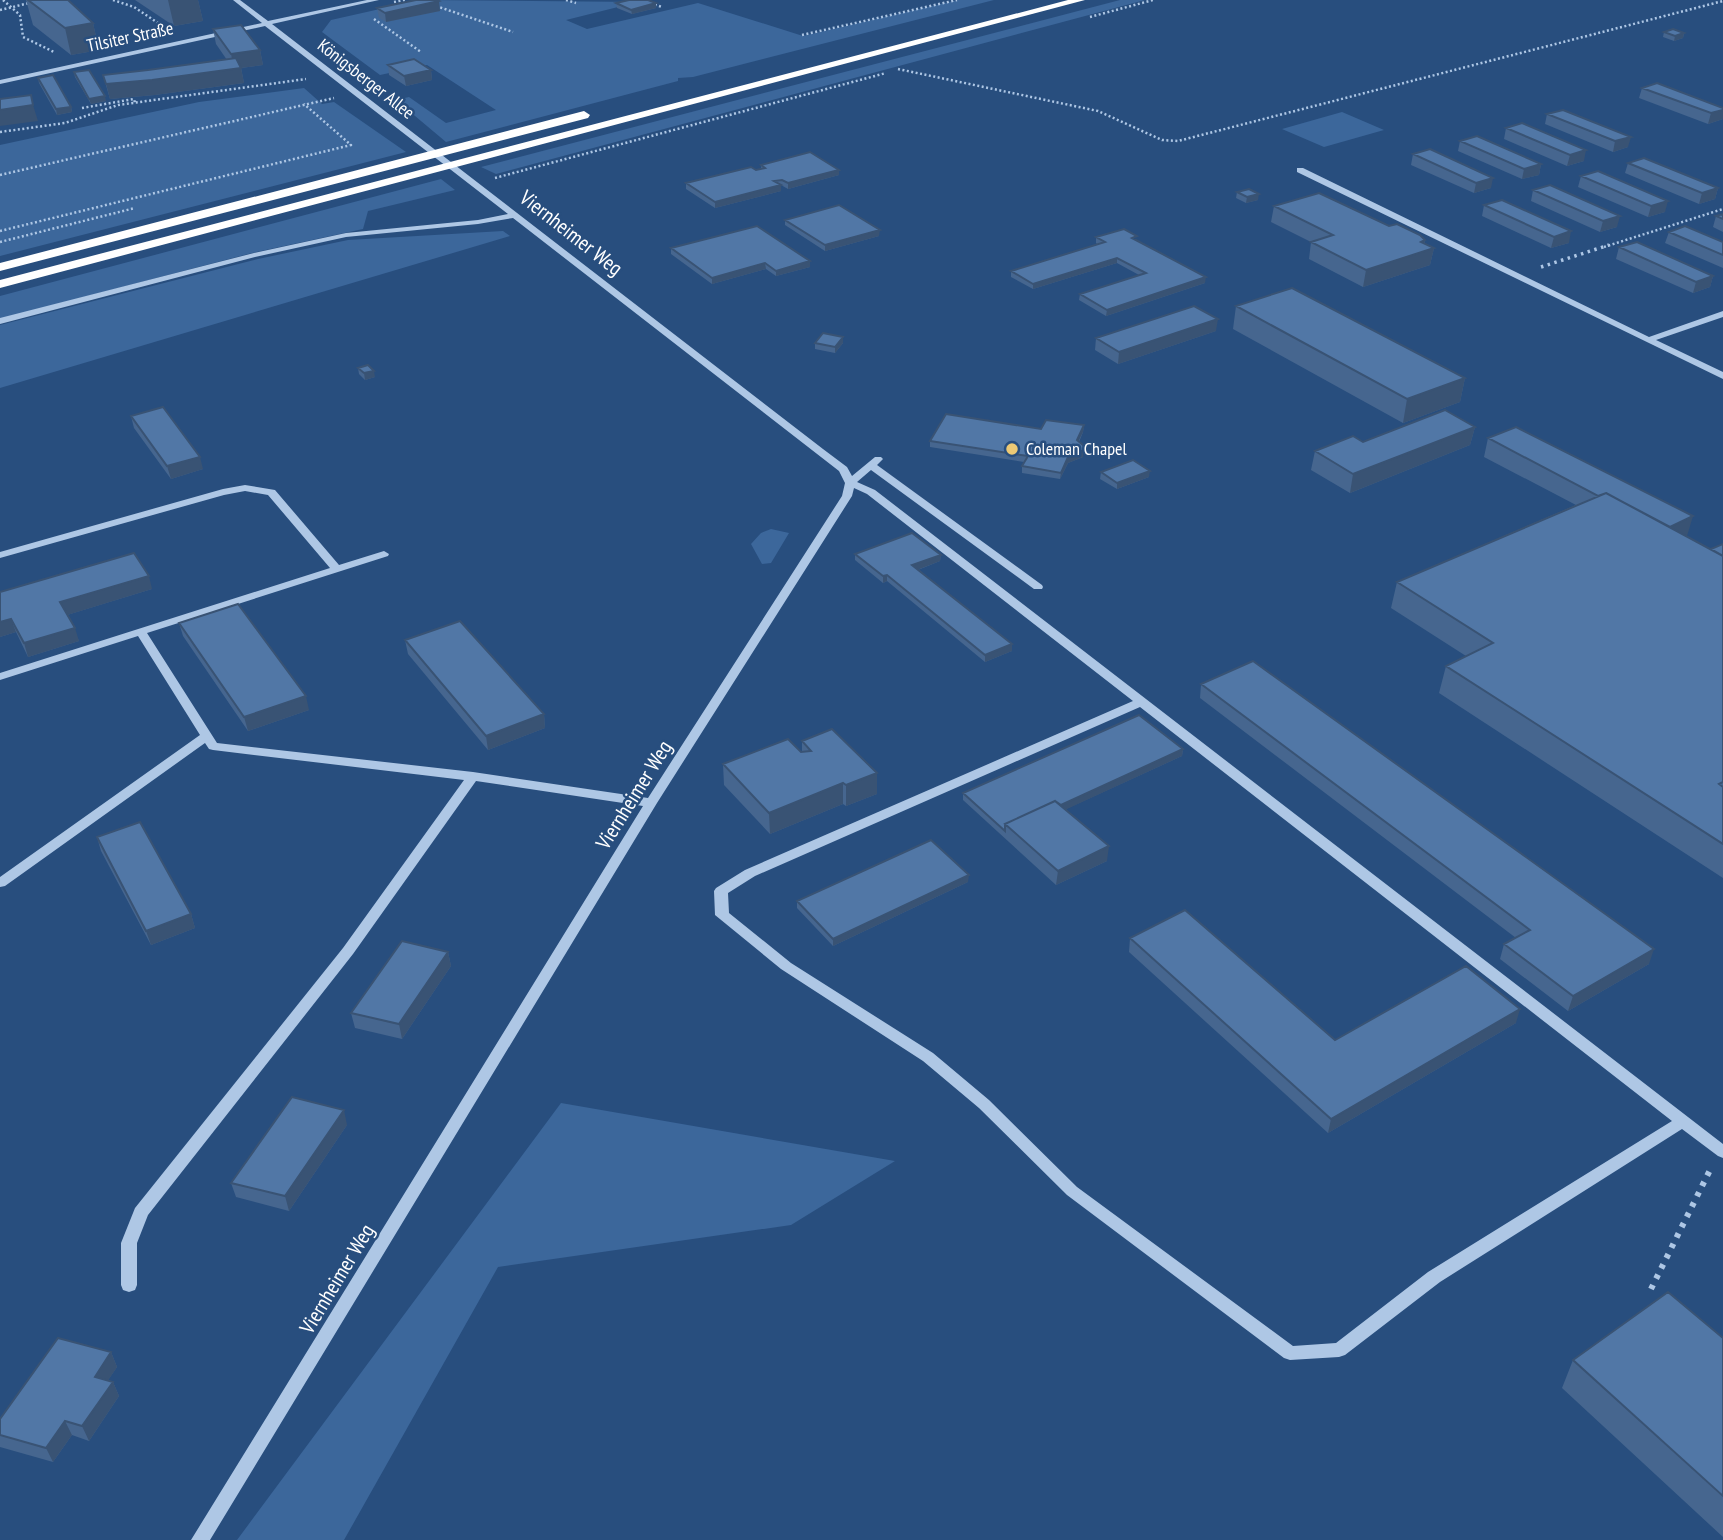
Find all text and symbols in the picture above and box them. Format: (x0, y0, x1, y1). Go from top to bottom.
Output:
street label: Tilsiter Straße (84, 16, 175, 57)
street label: Königsberger Allee (313, 34, 419, 124)
street label: Viernheimer Weg (514, 183, 628, 281)
place label: Coleman Chapel (1026, 437, 1127, 460)
marker: Coleman Chapel (1004, 441, 1020, 457)
street label: Viernheimer Weg (589, 735, 678, 855)
street label: Viernheimer Weg (293, 1219, 380, 1340)

